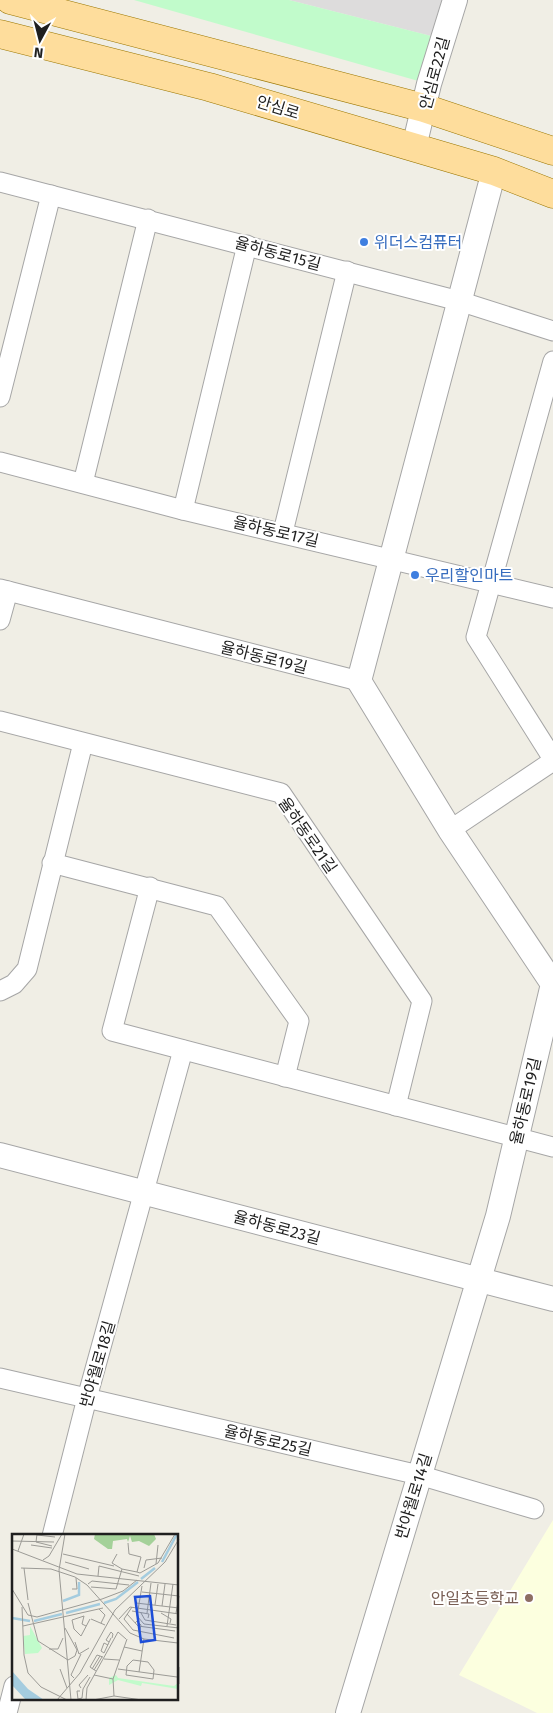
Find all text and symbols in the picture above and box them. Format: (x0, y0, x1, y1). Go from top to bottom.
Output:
north arrow (15, 15, 65, 65)
street label: 안심로22길 (416, 35, 453, 112)
text: N (33, 43, 44, 61)
street label: 안심로 (254, 92, 302, 123)
street label: 율하동로15길 (233, 233, 323, 274)
place label: 위더스컴퓨터 (374, 233, 462, 252)
marker: 위더스컴퓨터 (358, 236, 370, 248)
street label: 율하동로17길 (231, 512, 321, 551)
place label: 우리할인마트 (425, 566, 513, 585)
marker: 우리할인마트 (409, 569, 421, 581)
street label: 율하동로19길 (218, 638, 309, 677)
street label: 율하동로21길 (275, 794, 341, 877)
street label: 율하동로19길 (506, 1056, 545, 1147)
street label: 율하동로23길 (231, 1207, 323, 1248)
street label: 반야월로18길 (76, 1319, 119, 1410)
street label: 율하동로25길 (222, 1421, 314, 1460)
street label: 반야월로14길 (391, 1451, 436, 1542)
inset map (12, 1534, 179, 1700)
place label: 안일초등학교 (431, 1589, 519, 1608)
marker: 안일초등학교 (523, 1592, 535, 1604)

